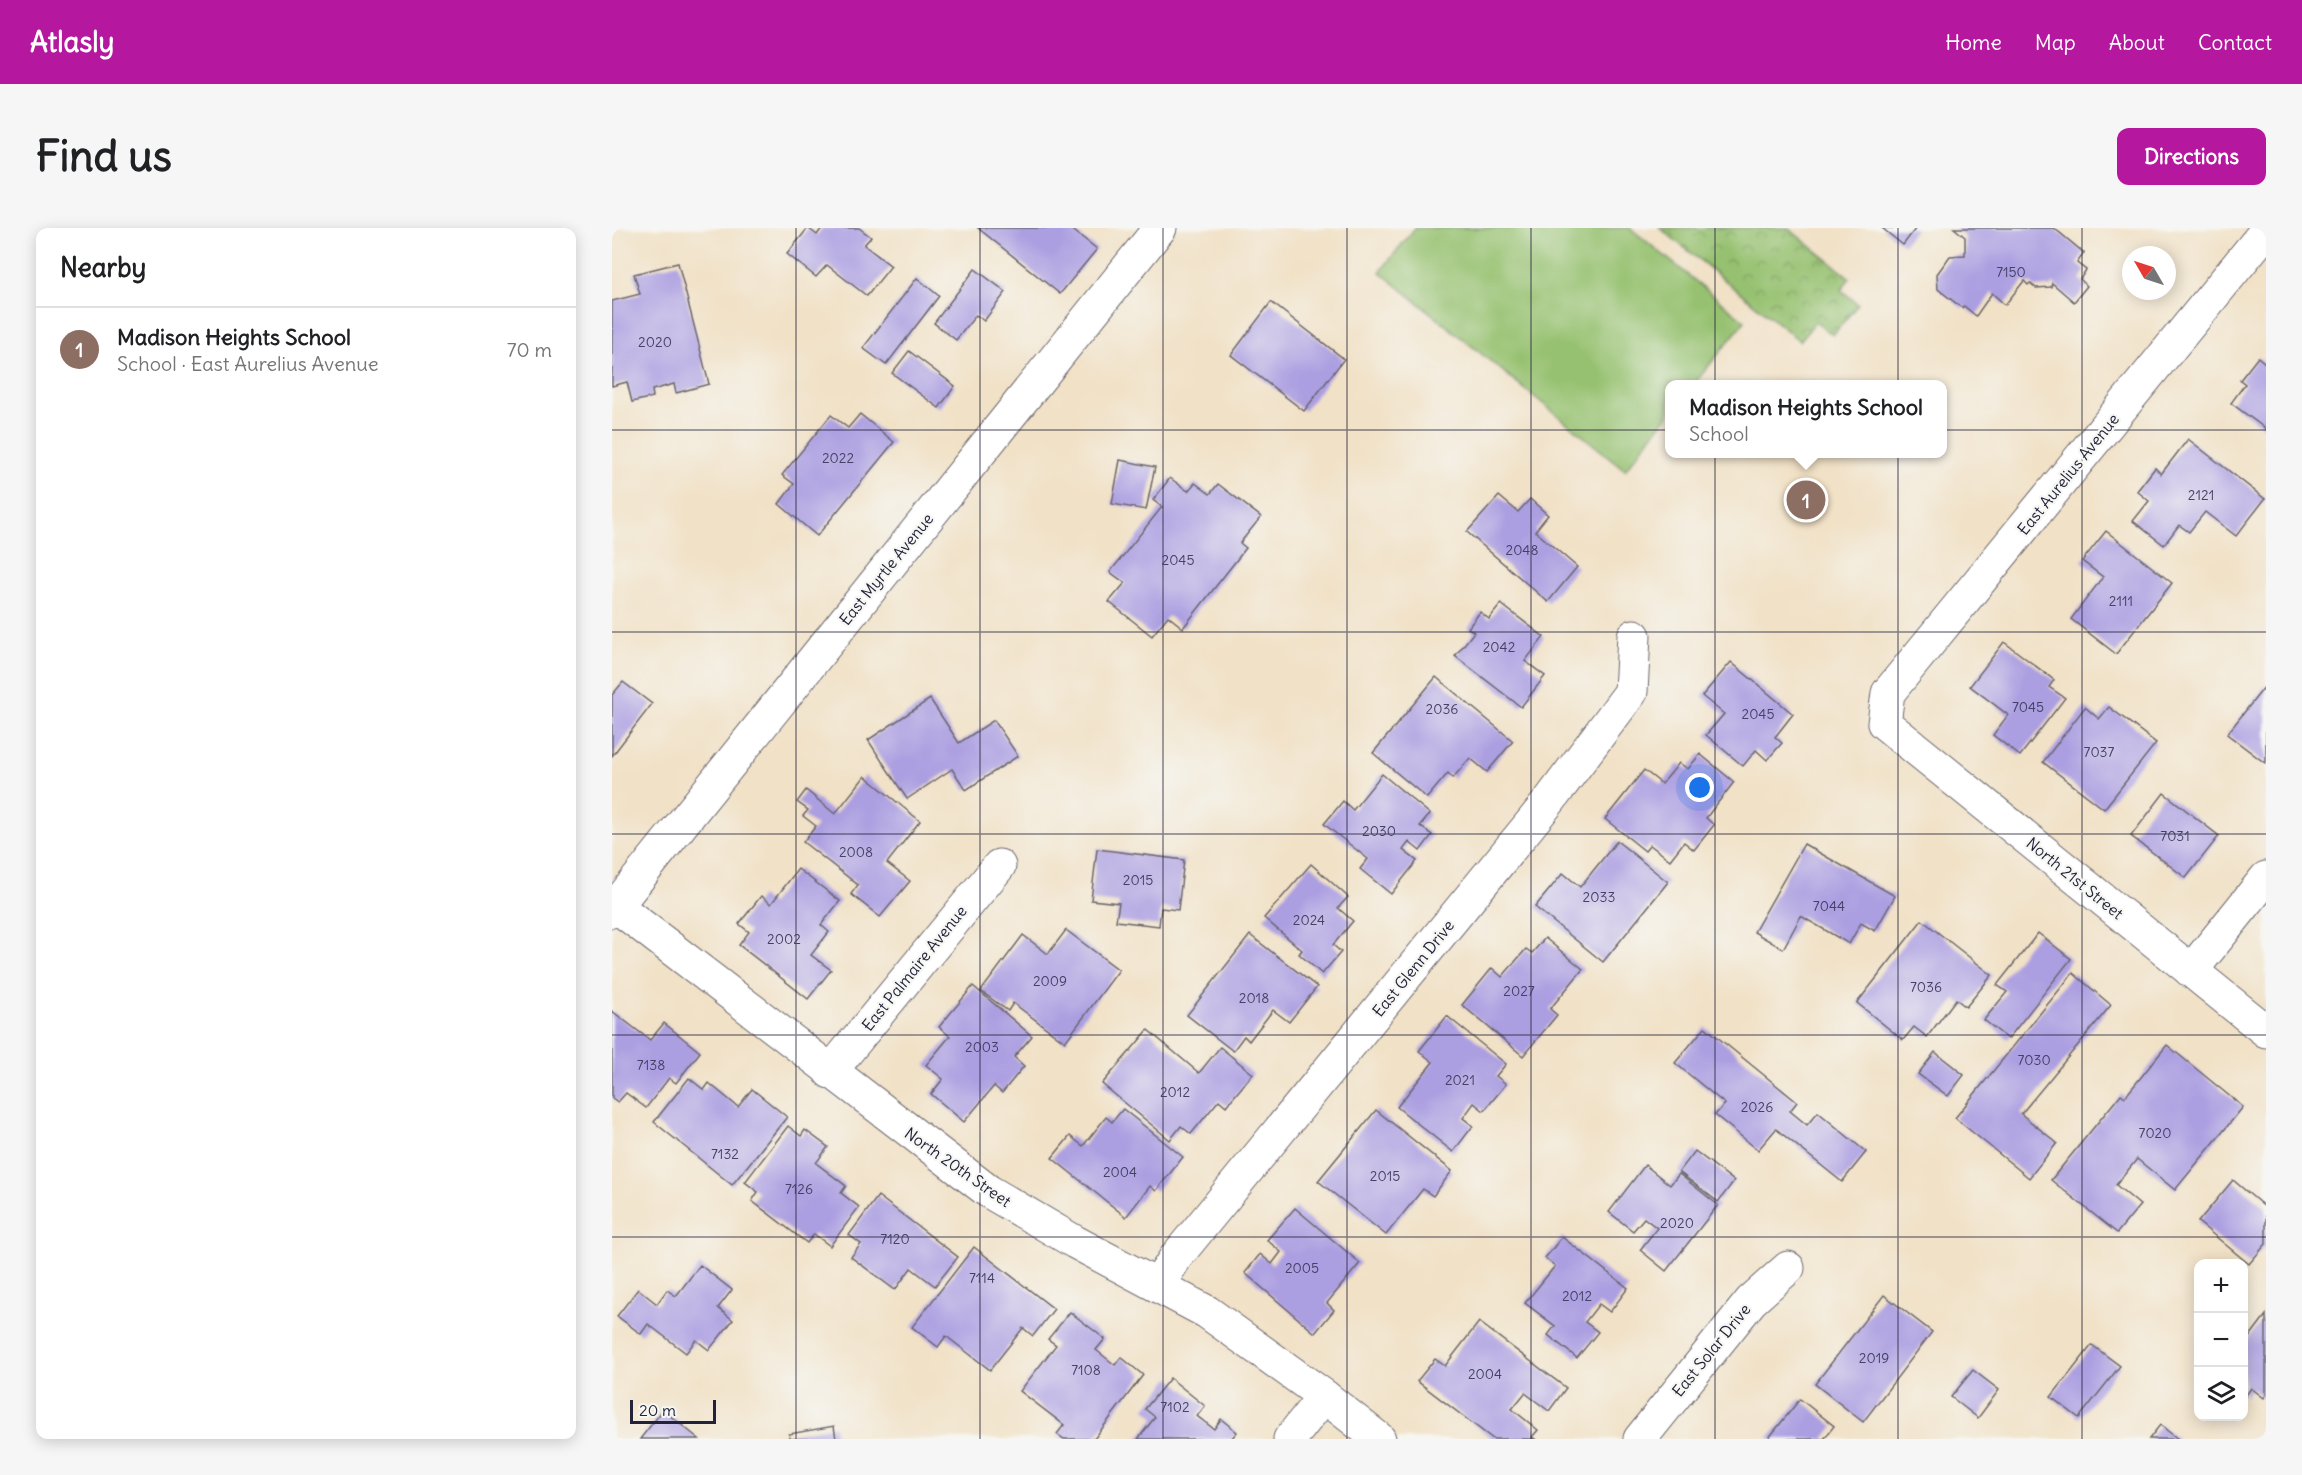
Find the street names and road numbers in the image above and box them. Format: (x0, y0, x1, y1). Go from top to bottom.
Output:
street label: East Aurelius Avenue (2013, 409, 2123, 539)
street label: East Myrtle Avenue (835, 509, 937, 629)
street label: North 21st Street (2022, 833, 2128, 924)
street label: East Palmaire Avenue (857, 901, 971, 1035)
street label: East Glenn Drive (1368, 916, 1458, 1020)
street label: North 20th Street (901, 1123, 1016, 1211)
street label: East Solar Drive (1667, 1300, 1755, 1400)

